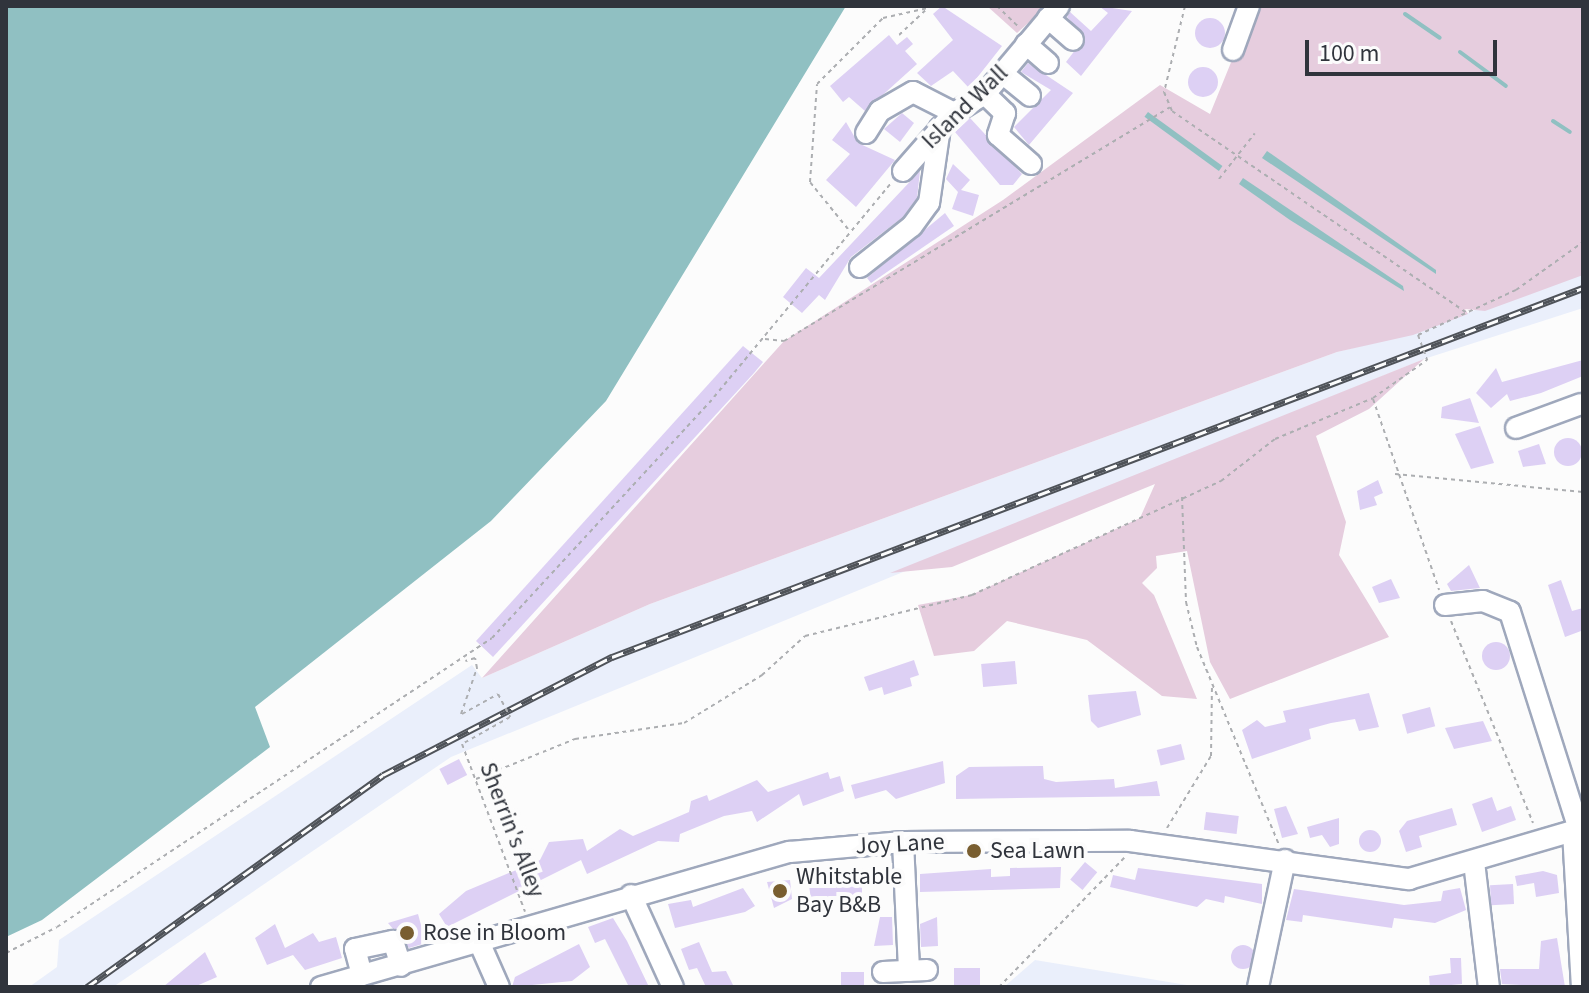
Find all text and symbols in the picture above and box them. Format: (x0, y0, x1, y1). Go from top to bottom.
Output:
scale bar (1309, 24, 1501, 74)
text: 100 m (1319, 36, 1379, 71)
street label: Island Wall (916, 59, 1014, 155)
street label: Sherrin's Alley (473, 758, 551, 902)
street label: Joy Lane (855, 827, 945, 861)
place label: Sea Lawn (990, 837, 1085, 865)
marker: Sea Lawn (965, 842, 983, 860)
place label: Whitstable Bay B&B (796, 863, 902, 919)
marker: Whitstable Bay B&B (771, 882, 789, 900)
place label: Rose in Bloom (423, 919, 566, 947)
marker: Rose in Bloom (398, 924, 416, 942)

